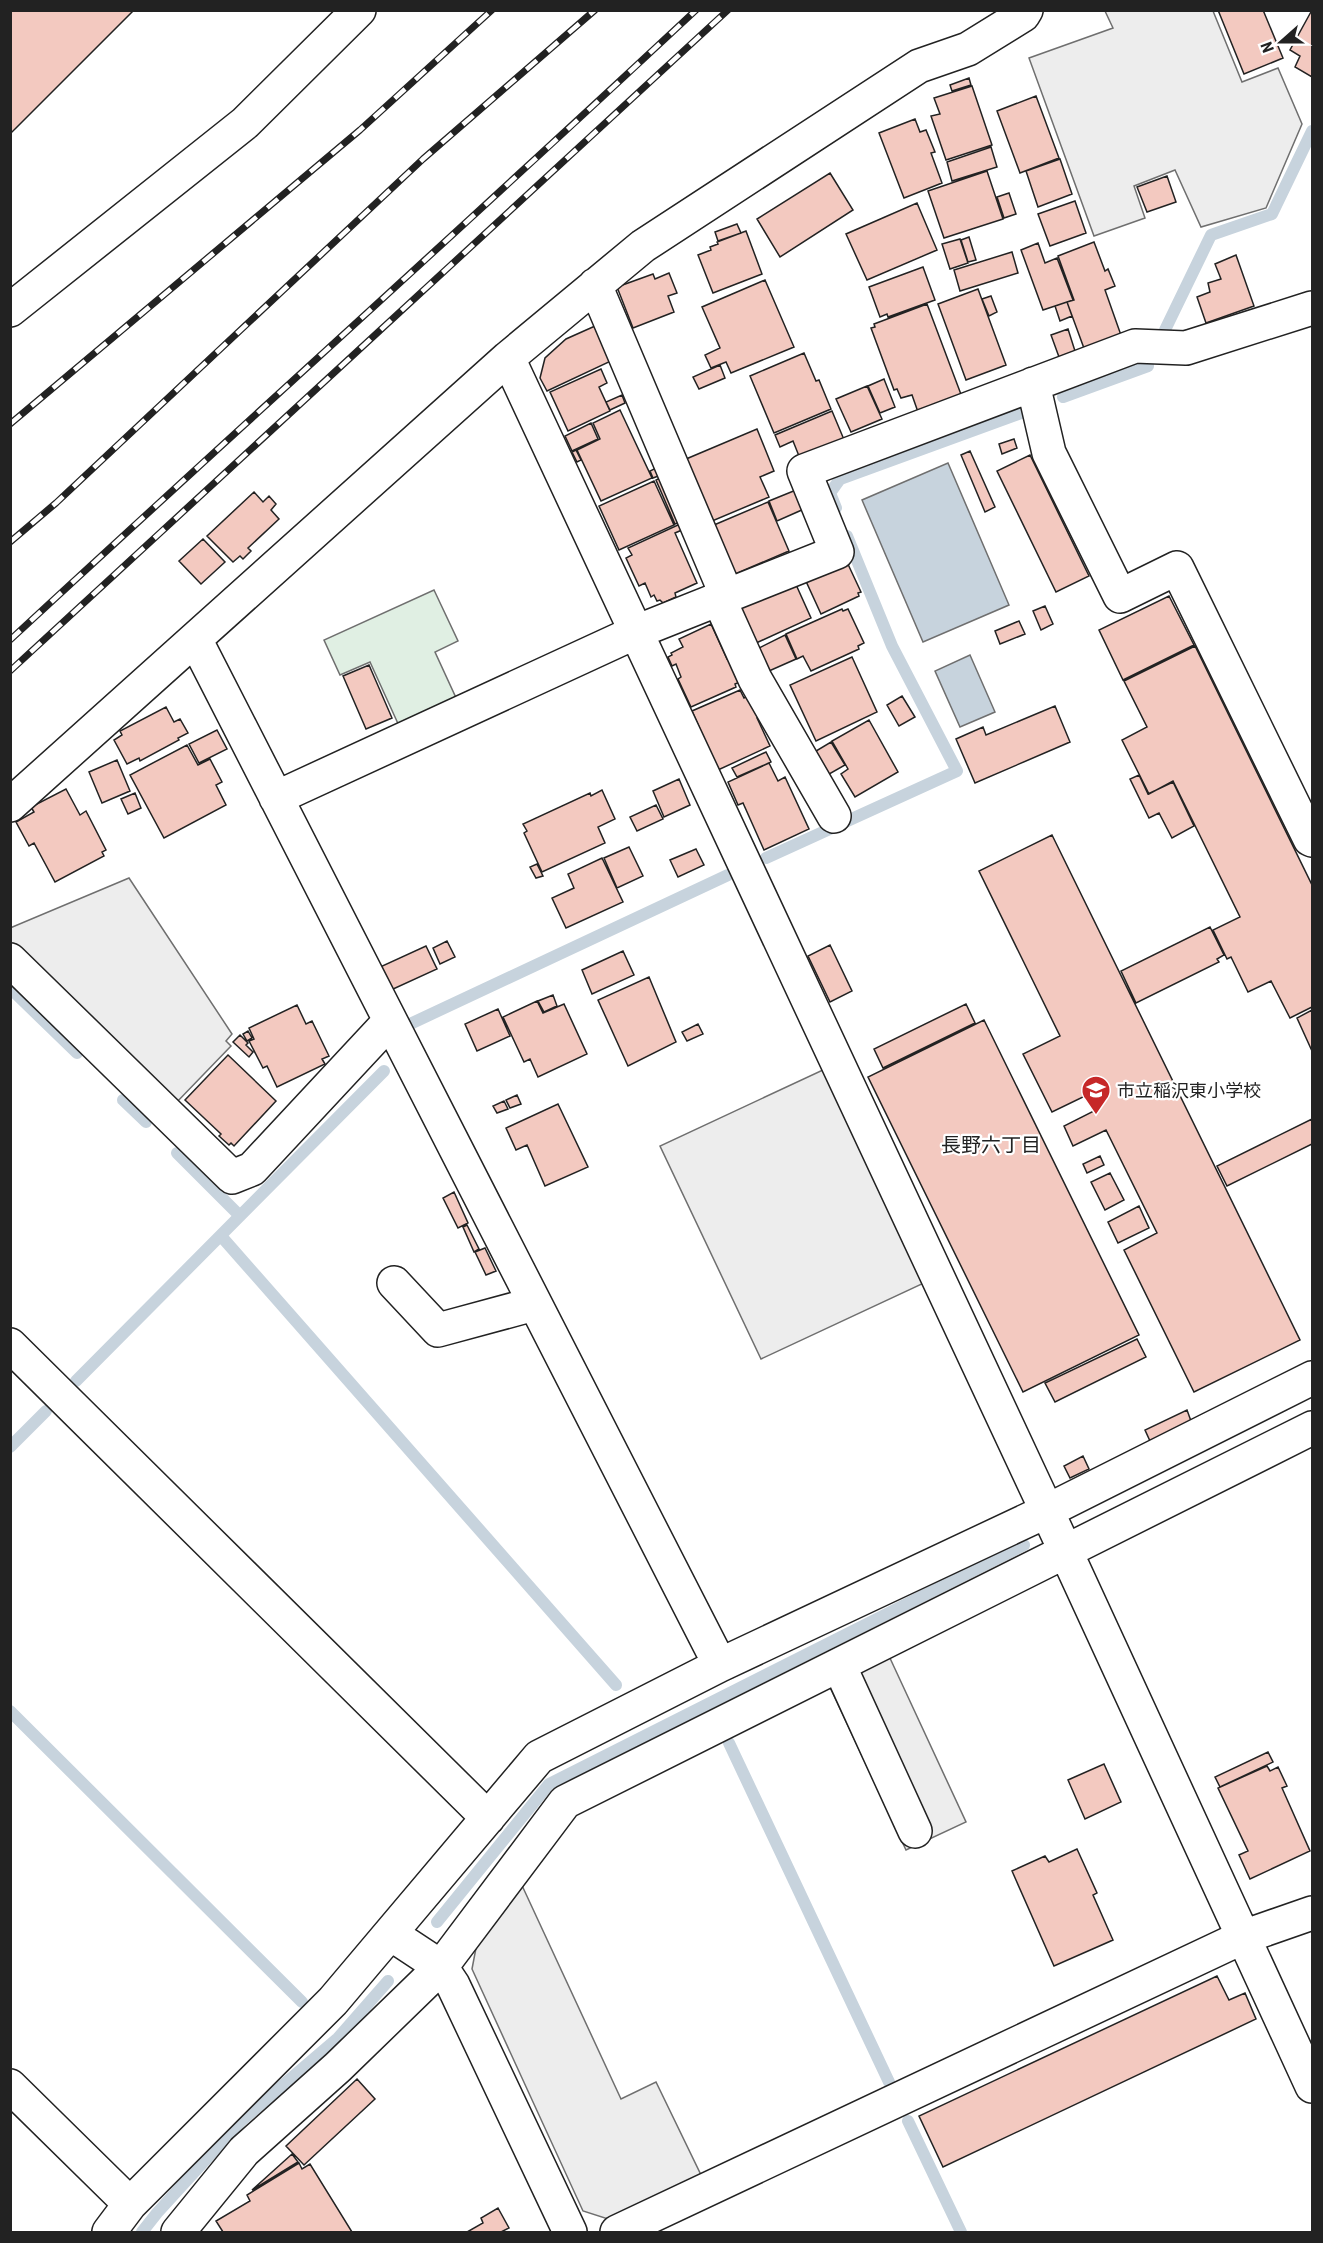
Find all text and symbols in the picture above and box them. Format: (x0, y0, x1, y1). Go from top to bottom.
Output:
north arrow (1251, 12, 1311, 72)
text: N (1257, 39, 1278, 55)
school or university icon: 市立稲沢東小学校 (1080, 1074, 1112, 1116)
place label: 市立稲沢東小学校 (1117, 1080, 1261, 1101)
district label: 長野六丁目 (941, 1133, 1041, 1157)

